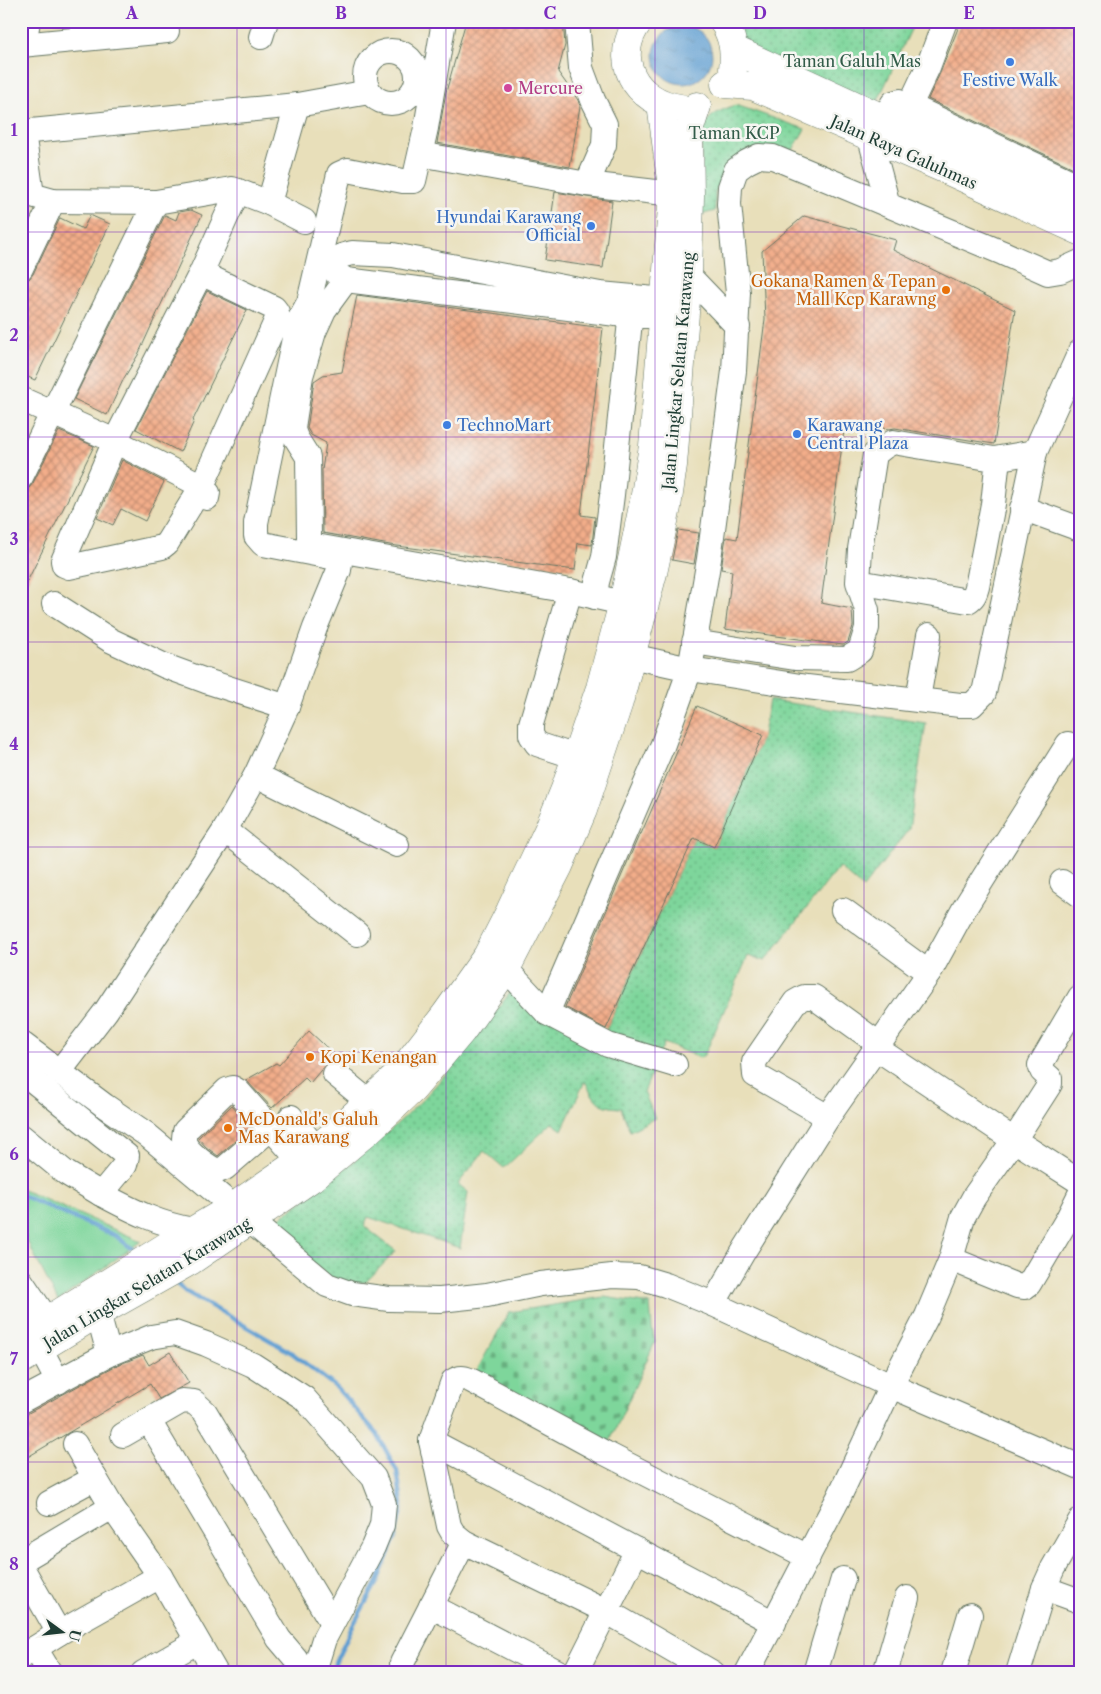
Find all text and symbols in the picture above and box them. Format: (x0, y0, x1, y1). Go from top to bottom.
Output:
text: A (125, 3, 139, 23)
text: B (335, 3, 347, 23)
text: C (544, 3, 556, 23)
text: D (753, 3, 767, 23)
text: E (963, 3, 975, 23)
park label: Taman Galuh Mas (783, 51, 921, 71)
marker: Festive Walk (1004, 56, 1016, 68)
place label: Festive Walk (962, 70, 1058, 90)
place label: Mercure (518, 78, 583, 98)
marker: Mercure (502, 82, 514, 94)
street label: Jalan Raya Galuhmas (825, 109, 980, 193)
text: 1 (10, 120, 18, 140)
park label: Taman KCP (689, 123, 780, 143)
place label: Hyundai Karawang Official (436, 207, 582, 245)
marker: Hyundai Karawang Official (585, 220, 597, 232)
street label: Jalan Lingkar Selatan Karawang (657, 251, 698, 494)
place label: Gokana Ramen & Tepan Mall Kcp Karawng (751, 271, 937, 309)
marker: Gokana Ramen & Tepan Mall Kcp Karawng (940, 284, 952, 296)
text: 2 (9, 325, 19, 345)
place label: TechnoMart (457, 415, 551, 435)
place label: Karawang Central Plaza (807, 415, 909, 453)
marker: TechnoMart (441, 419, 453, 431)
marker: Karawang Central Plaza (791, 428, 803, 440)
text: 3 (9, 529, 19, 549)
text: 4 (9, 734, 19, 754)
text: 5 (10, 939, 19, 959)
place label: Kopi Kenangan (320, 1047, 437, 1067)
marker: Kopi Kenangan (304, 1051, 316, 1063)
place label: McDonald's Galuh Mas Karawang (238, 1109, 378, 1147)
marker: McDonald's Galuh Mas Karawang (222, 1122, 234, 1134)
text: 6 (9, 1144, 19, 1164)
street label: Jalan Lingkar Selatan Karawang (37, 1213, 255, 1355)
text: 7 (10, 1349, 19, 1369)
text: 8 (9, 1554, 19, 1574)
north arrow (38, 1606, 88, 1656)
text: U (64, 1628, 85, 1644)

